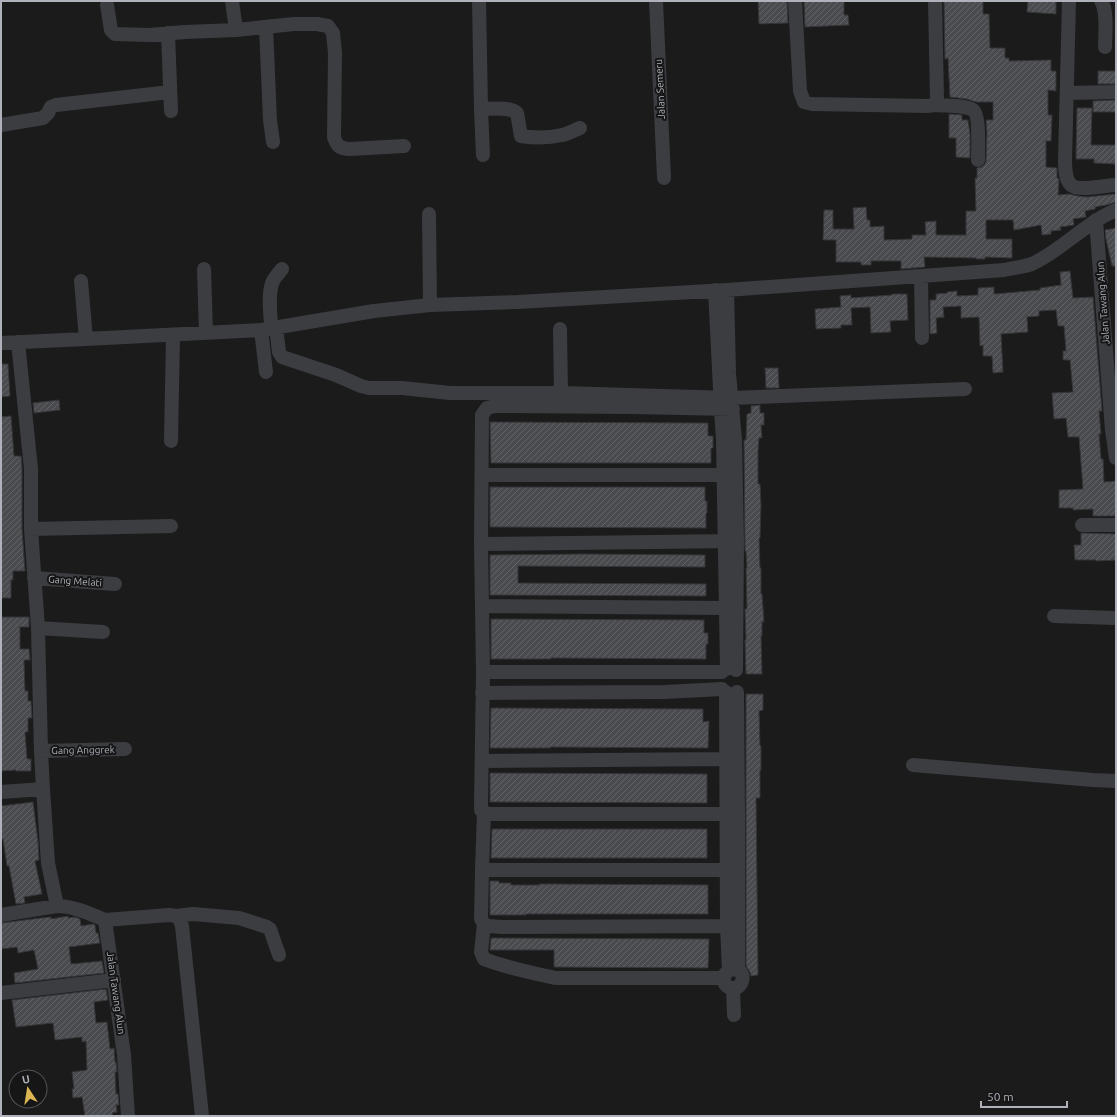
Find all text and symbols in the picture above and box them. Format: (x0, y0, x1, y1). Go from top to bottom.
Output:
street label: Jalan Semeru (653, 59, 667, 119)
street label: Jalan Tawang Alun (1095, 261, 1111, 345)
street label: Gang Melati (48, 574, 102, 588)
street label: Gang Anggrek (51, 744, 115, 756)
street label: Jalan Tawang Alun (105, 951, 127, 1035)
north arrow (8, 1069, 48, 1109)
text: U (21, 1073, 31, 1086)
scale bar (981, 1083, 1067, 1109)
text: 50 m (987, 1090, 1014, 1103)

